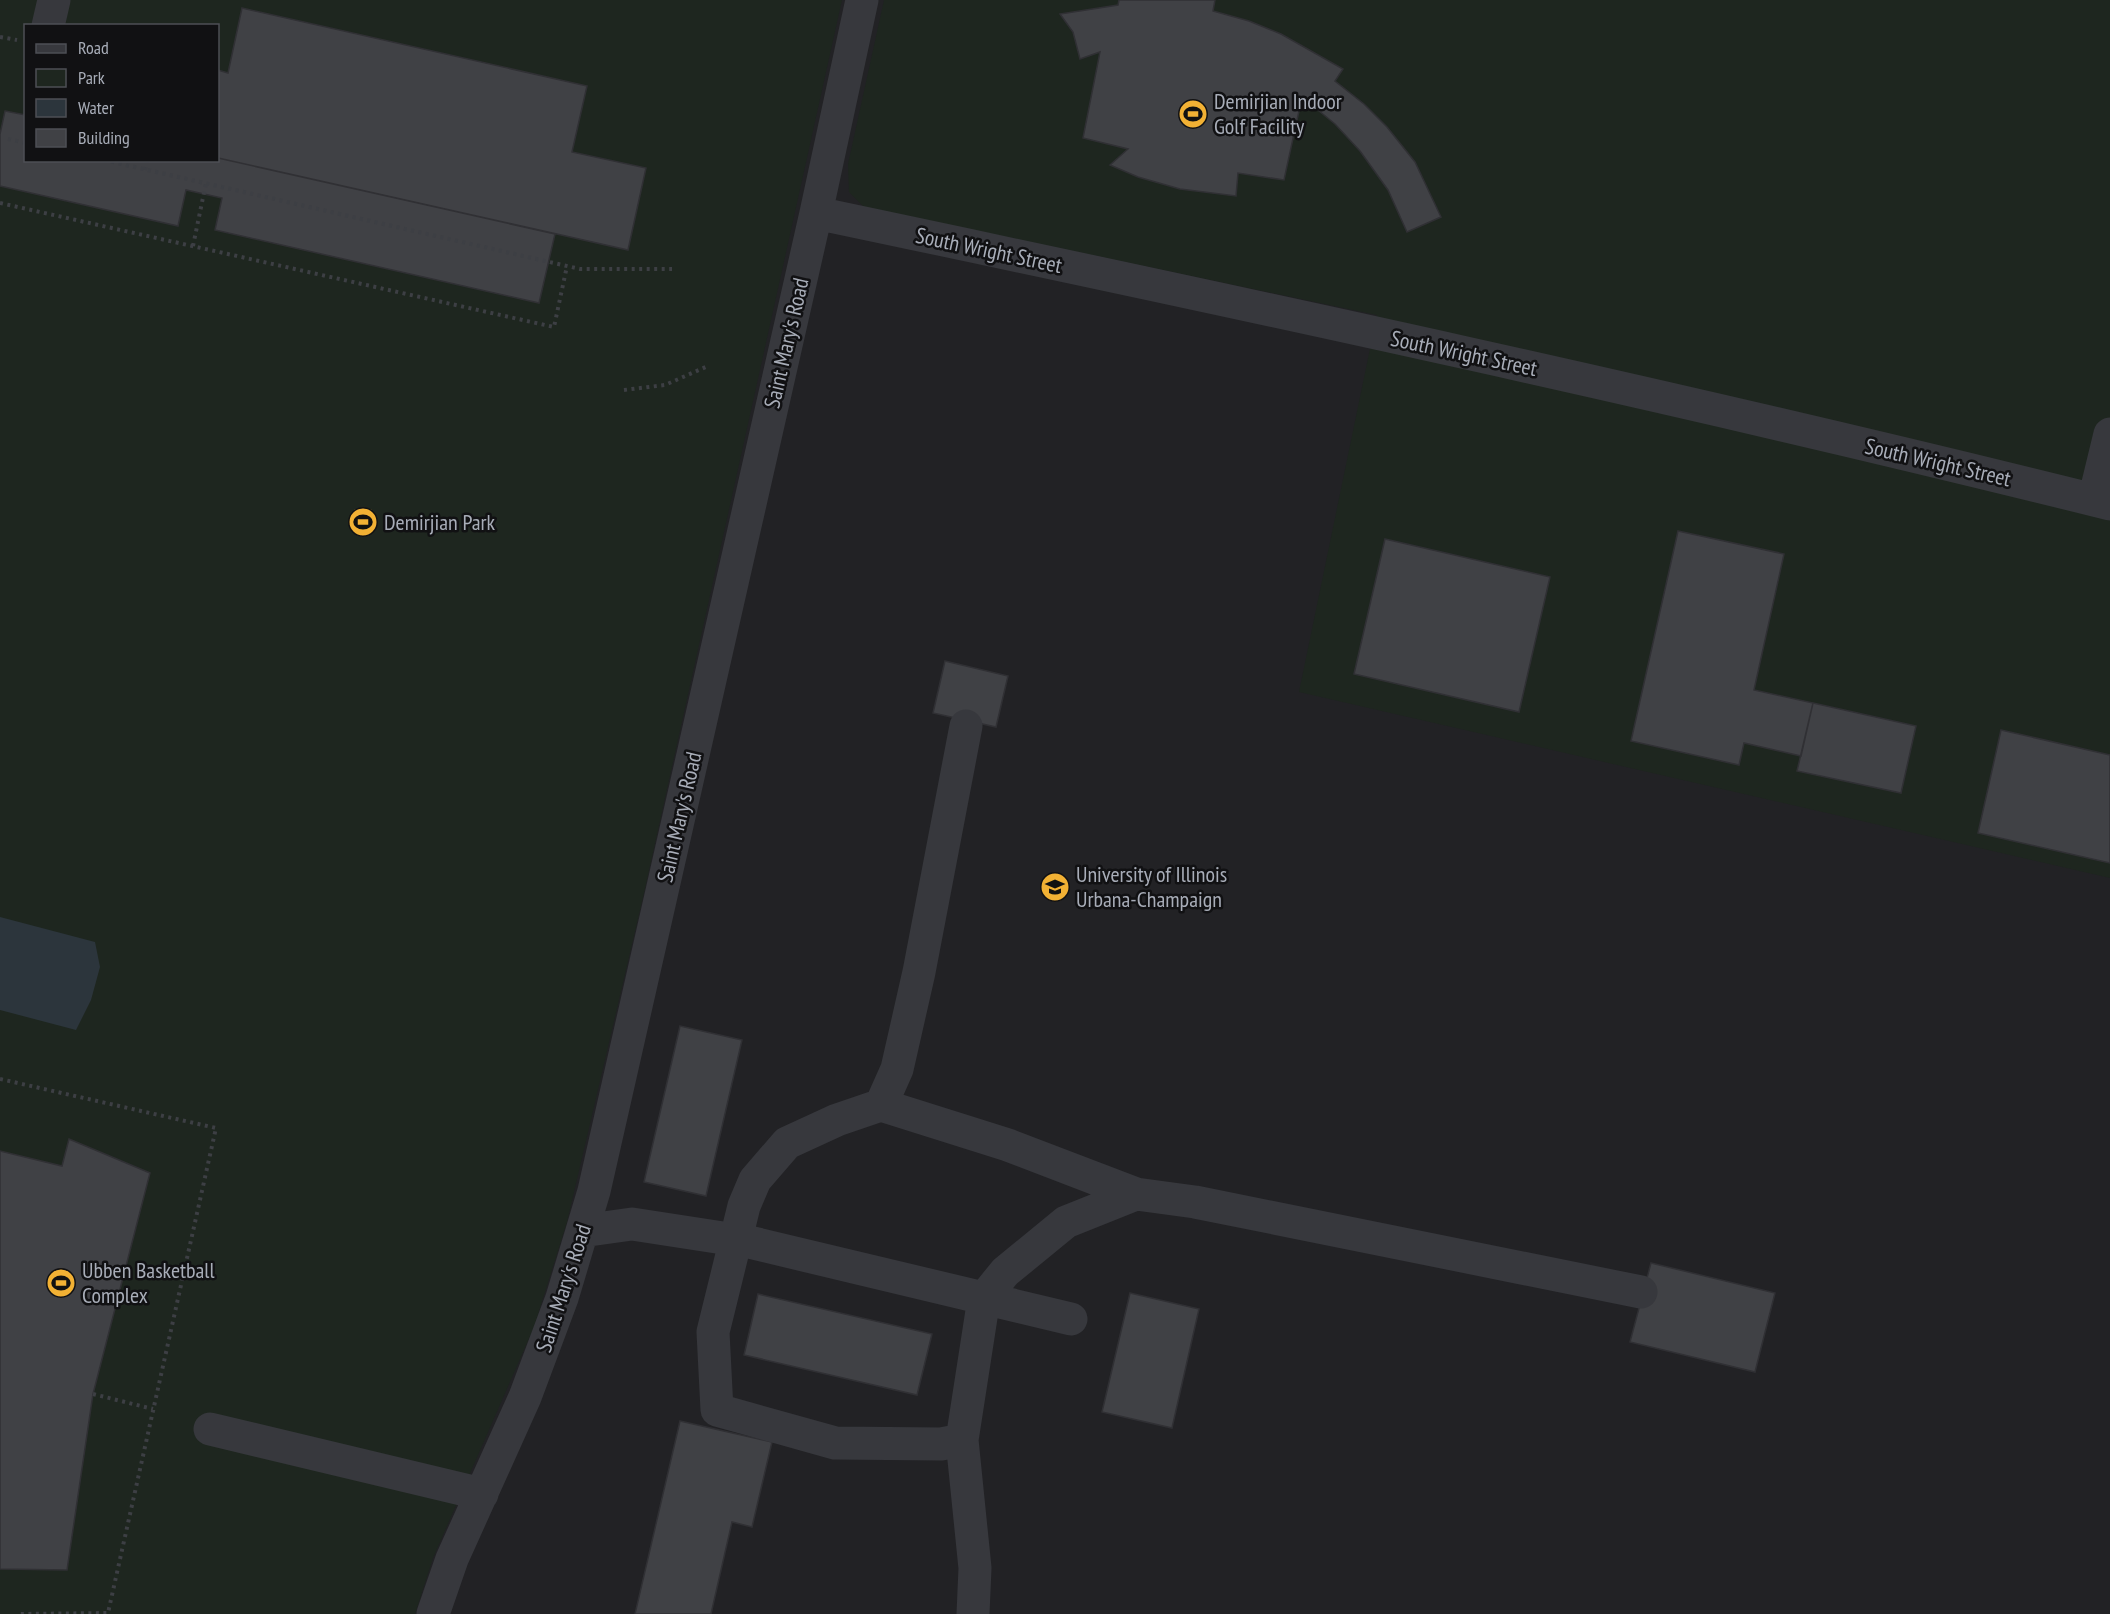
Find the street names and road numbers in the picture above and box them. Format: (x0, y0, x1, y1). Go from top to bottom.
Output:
street label: South Wright Street (913, 221, 1065, 279)
street label: Saint Mary's Road (757, 275, 815, 411)
street label: South Wright Street (1388, 324, 1540, 382)
street label: South Wright Street (1862, 432, 2014, 492)
street label: Saint Mary's Road (650, 749, 708, 885)
street label: Saint Mary's Road (529, 1220, 597, 1356)

